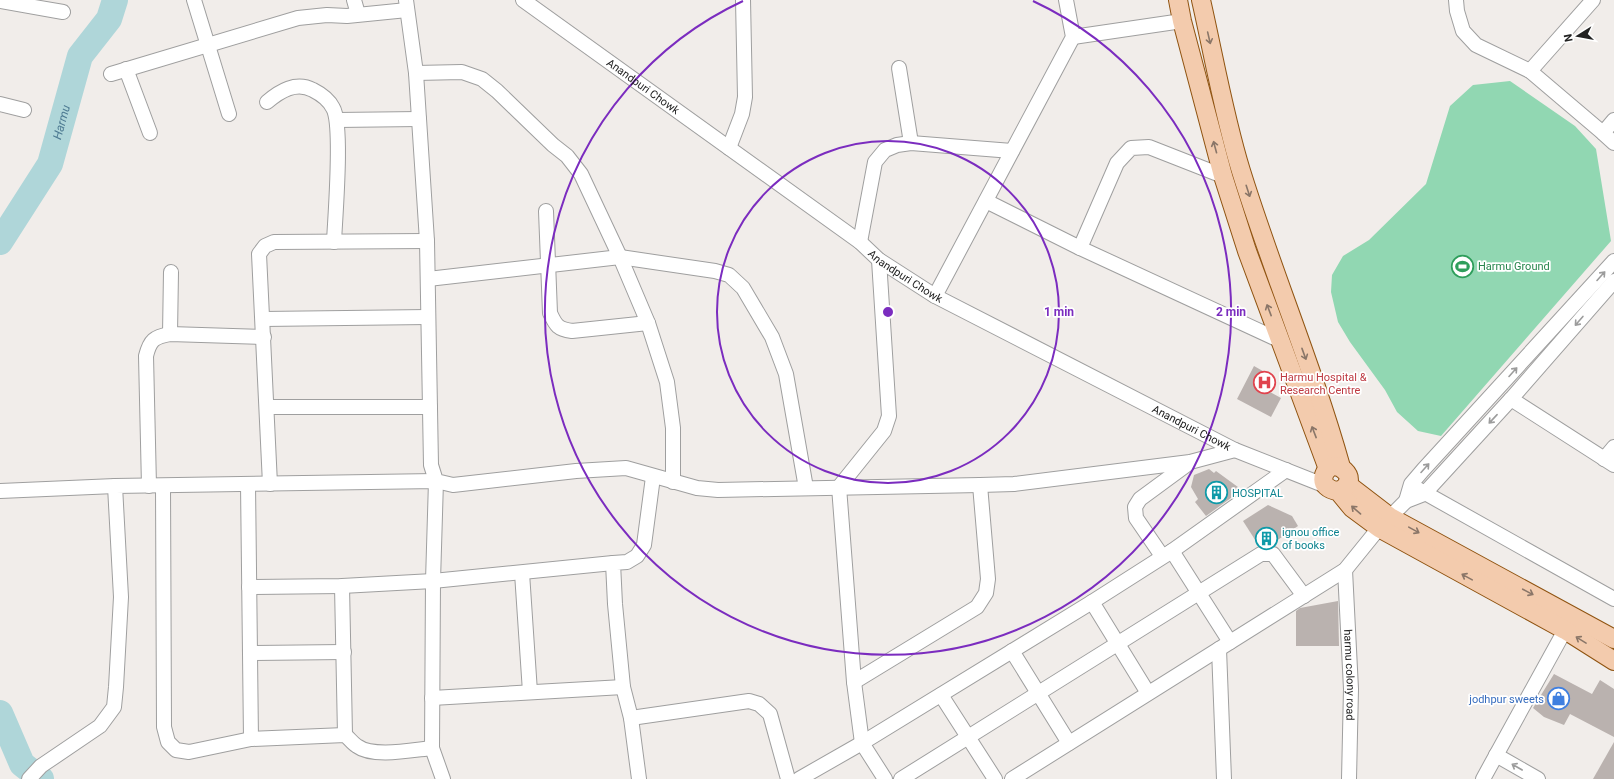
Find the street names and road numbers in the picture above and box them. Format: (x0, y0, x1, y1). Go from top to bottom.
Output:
street label: Anandpuri Chowk (604, 56, 682, 117)
street label: Anandpuri Chowk (866, 247, 945, 305)
street label: Anandpuri Chowk (1150, 402, 1233, 453)
street label: harmu colony road (1341, 629, 1358, 721)

